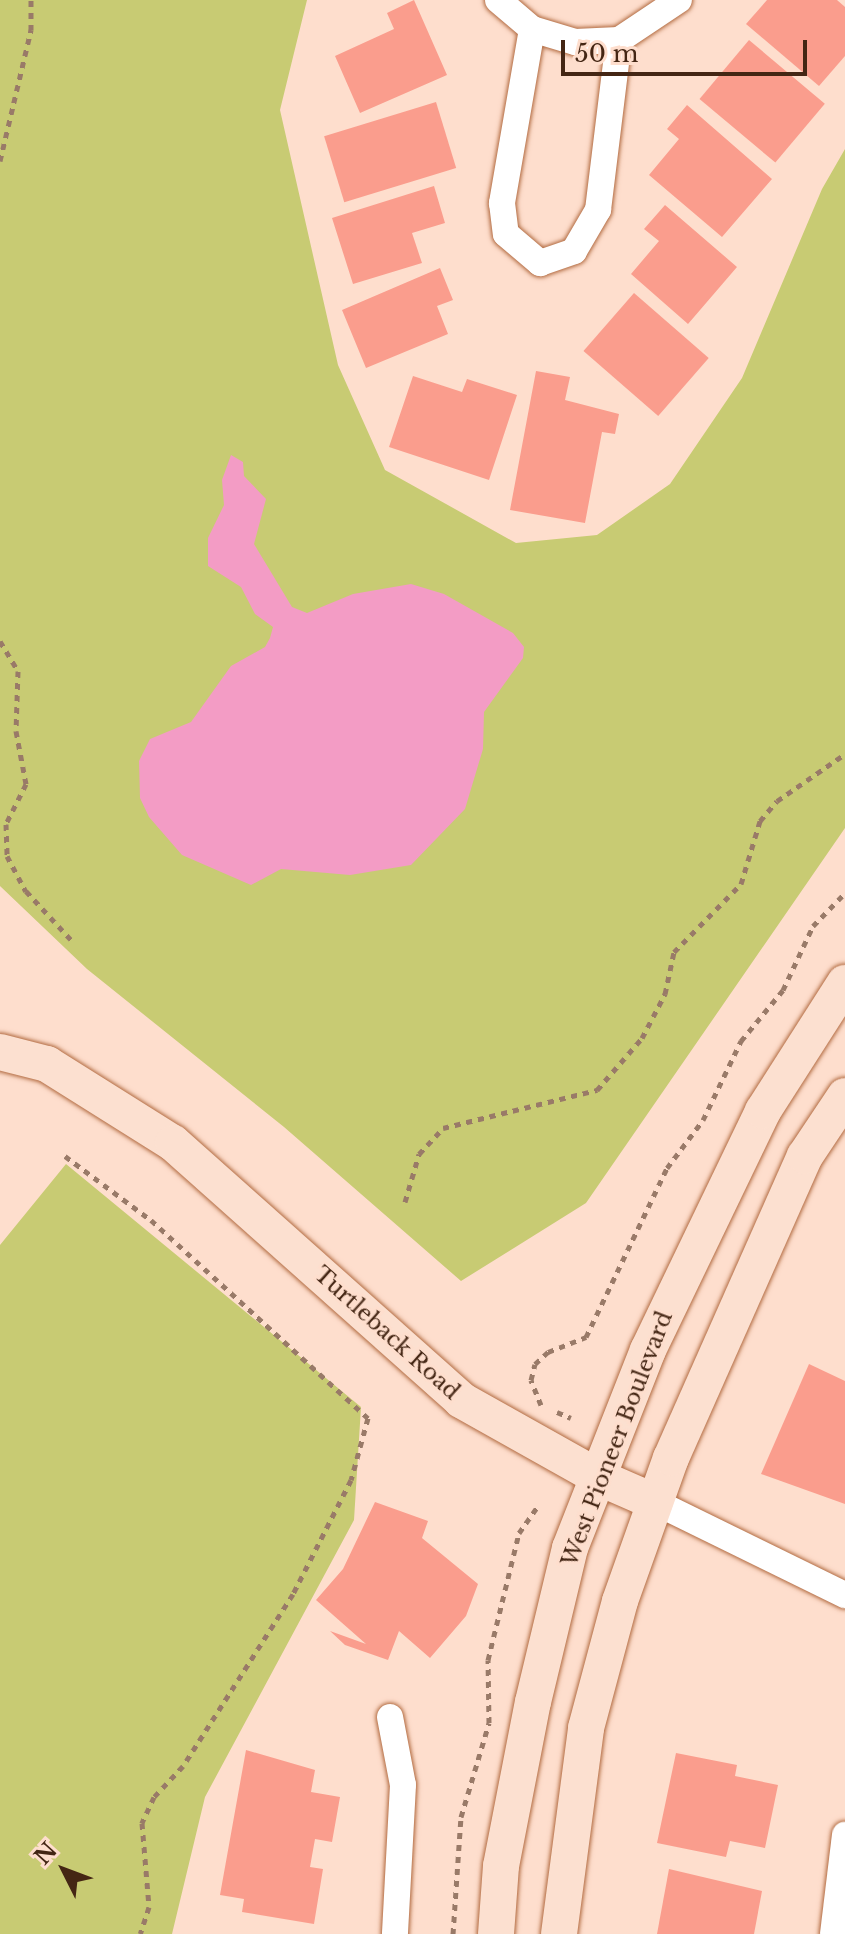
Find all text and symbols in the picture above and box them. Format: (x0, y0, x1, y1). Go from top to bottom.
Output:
scale bar (565, 24, 811, 74)
text: 50 m (575, 39, 638, 68)
street label: Turtleback Road (309, 1261, 465, 1405)
street label: West Pioneer Boulevard (556, 1308, 678, 1570)
north arrow (24, 1830, 104, 1910)
text: N (29, 1837, 63, 1870)

